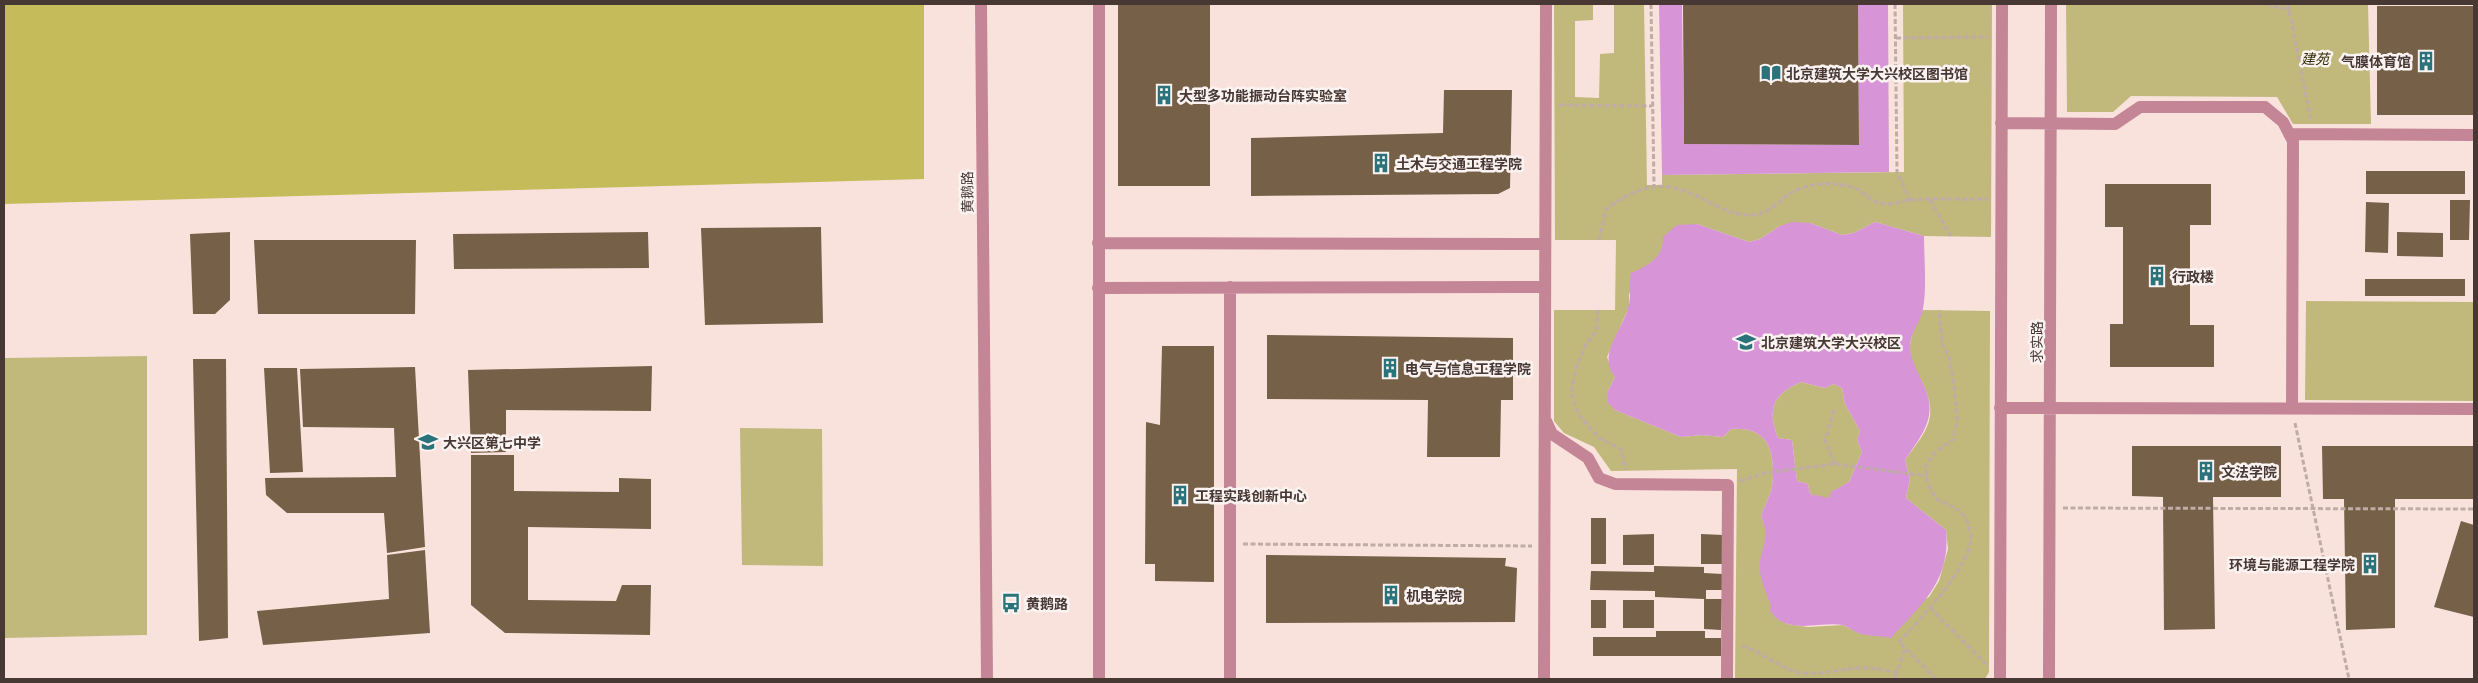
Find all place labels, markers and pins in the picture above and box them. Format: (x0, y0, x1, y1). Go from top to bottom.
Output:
building icon: 气膜体育馆 (2415, 50, 2437, 72)
place label: 气膜体育馆 (2341, 52, 2411, 71)
library icon: 北京建筑大学大兴校区图书馆 (1760, 62, 1782, 84)
place label: 北京建筑大学大兴校区图书馆 (1786, 64, 1968, 83)
building icon: 大型多功能振动台阵实验室 (1153, 84, 1175, 106)
place label: 大型多功能振动台阵实验室 (1179, 86, 1347, 105)
building icon: 土木与交通工程学院 (1370, 152, 1392, 174)
place label: 土木与交通工程学院 (1396, 154, 1522, 173)
building icon: 行政楼 (2146, 265, 2168, 287)
place label: 行政楼 (2172, 267, 2214, 286)
school or university icon: 北京建筑大学大兴校区 (1735, 331, 1757, 353)
place label: 北京建筑大学大兴校区 (1761, 333, 1901, 352)
building icon: 电气与信息工程学院 (1379, 357, 1401, 379)
place label: 电气与信息工程学院 (1405, 359, 1531, 378)
school or university icon: 大兴区第七中学 (417, 431, 439, 453)
place label: 大兴区第七中学 (443, 433, 541, 452)
building icon: 文法学院 (2195, 460, 2217, 482)
place label: 文法学院 (2221, 462, 2277, 481)
building icon: 工程实践创新中心 (1169, 484, 1191, 506)
place label: 工程实践创新中心 (1195, 486, 1307, 505)
building icon: 环境与能源工程学院 (2359, 553, 2381, 575)
place label: 环境与能源工程学院 (2229, 555, 2355, 574)
building icon: 机电学院 (1380, 584, 1402, 606)
place label: 机电学院 (1406, 586, 1462, 605)
bus stop icon: 黄鹅路 (1000, 592, 1022, 614)
place label: 黄鹅路 (1026, 594, 1068, 613)

